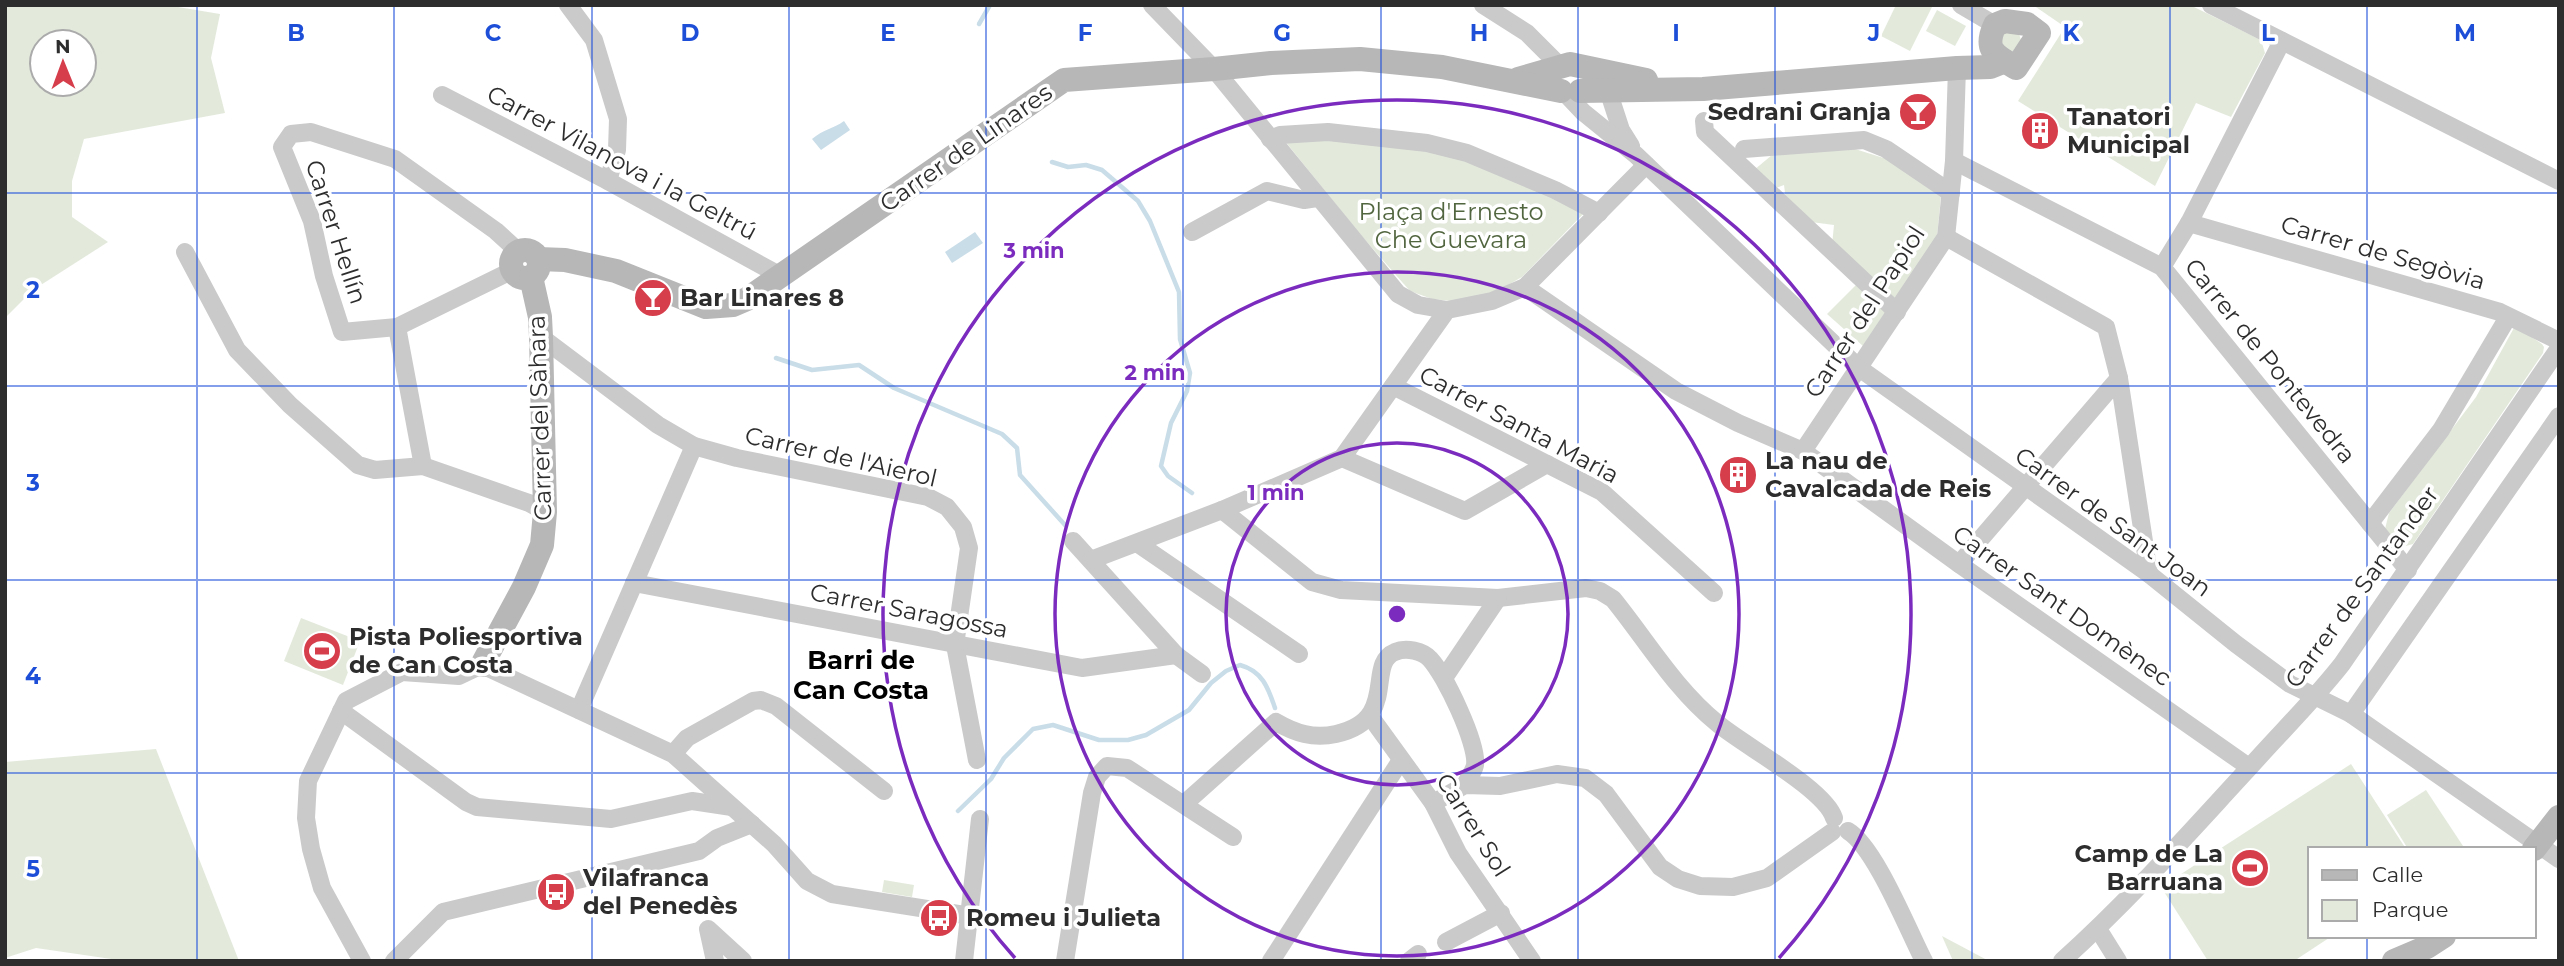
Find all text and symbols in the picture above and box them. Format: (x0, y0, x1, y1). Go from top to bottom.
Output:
text: B (287, 19, 305, 47)
text: C (485, 19, 502, 47)
text: D (681, 19, 700, 47)
text: E (880, 19, 896, 47)
text: F (1078, 19, 1093, 47)
text: G (1273, 19, 1291, 47)
text: H (1470, 19, 1488, 47)
text: I (1672, 19, 1680, 47)
text: J (1867, 19, 1880, 47)
text: K (2062, 19, 2080, 47)
text: L (2261, 19, 2275, 47)
text: M (2454, 19, 2476, 47)
north arrow (28, 28, 98, 98)
text: N (55, 35, 71, 58)
street label: Carrer de Linares (874, 77, 1057, 218)
street label: Carrer Vilanova i la Geltrú (482, 79, 762, 246)
bar icon: Sedrani Granja (1897, 91, 1939, 133)
place label: Sedrani Granja (1708, 97, 1891, 126)
place label: Tanatori Municipal (2067, 102, 2190, 159)
building icon: Tanatori Municipal (2019, 110, 2061, 152)
street label: Carrer Hellín (300, 156, 373, 308)
park label: Plaça d'Ernesto Che Guevara (1358, 197, 1544, 254)
street label: Carrer de Segòvia (2278, 209, 2489, 296)
street label: Carrer del Papiol (1798, 220, 1931, 403)
text: 3 min (1002, 238, 1065, 263)
street label: Carrer de Pontevedra (2179, 252, 2362, 469)
text: 2 (26, 276, 40, 304)
bar icon: Bar Linares 8 (632, 277, 674, 319)
place label: Bar Linares 8 (680, 283, 844, 312)
street label: Carrer del Sàhara (521, 315, 558, 521)
text: 2 min (1124, 360, 1186, 385)
street label: Carrer Santa Maria (1414, 360, 1624, 490)
street label: Carrer de l'Aierol (742, 420, 940, 493)
street label: Carrer de Sant Joan (2009, 441, 2217, 603)
place label: La nau de Cavalcada de Reis (1765, 446, 1992, 503)
building icon: La nau de Cavalcada de Reis (1717, 454, 1759, 496)
text: 3 (25, 469, 40, 497)
text: 1 min (1247, 480, 1305, 505)
street label: Carrer de Santander (2279, 480, 2445, 693)
street label: Carrer Sant Domènec (1947, 519, 2177, 692)
street label: Carrer Saragossa (808, 577, 1011, 644)
centre of rings (1385, 602, 1409, 626)
place label: Pista Poliesportiva de Can Costa (349, 622, 583, 679)
sports icon: Pista Poliesportiva de Can Costa (301, 630, 343, 672)
district label: Barri de Can Costa (793, 644, 929, 706)
text: 4 (25, 662, 41, 690)
street label: Carrer Sol (1430, 768, 1517, 882)
place label: Camp de La Barruana (2074, 839, 2223, 896)
sports icon: Camp de La Barruana (2229, 847, 2271, 889)
legend (2308, 847, 2536, 938)
text: 5 (26, 855, 40, 883)
text: Calle (2372, 862, 2423, 887)
place label: Vilafranca del Penedès (582, 863, 738, 920)
bus stop icon: Vilafranca del Penedès (535, 871, 577, 913)
bus stop icon: Romeu i Julieta (918, 897, 960, 939)
text: Parque (2372, 897, 2448, 922)
place label: Romeu i Julieta (966, 903, 1161, 932)

